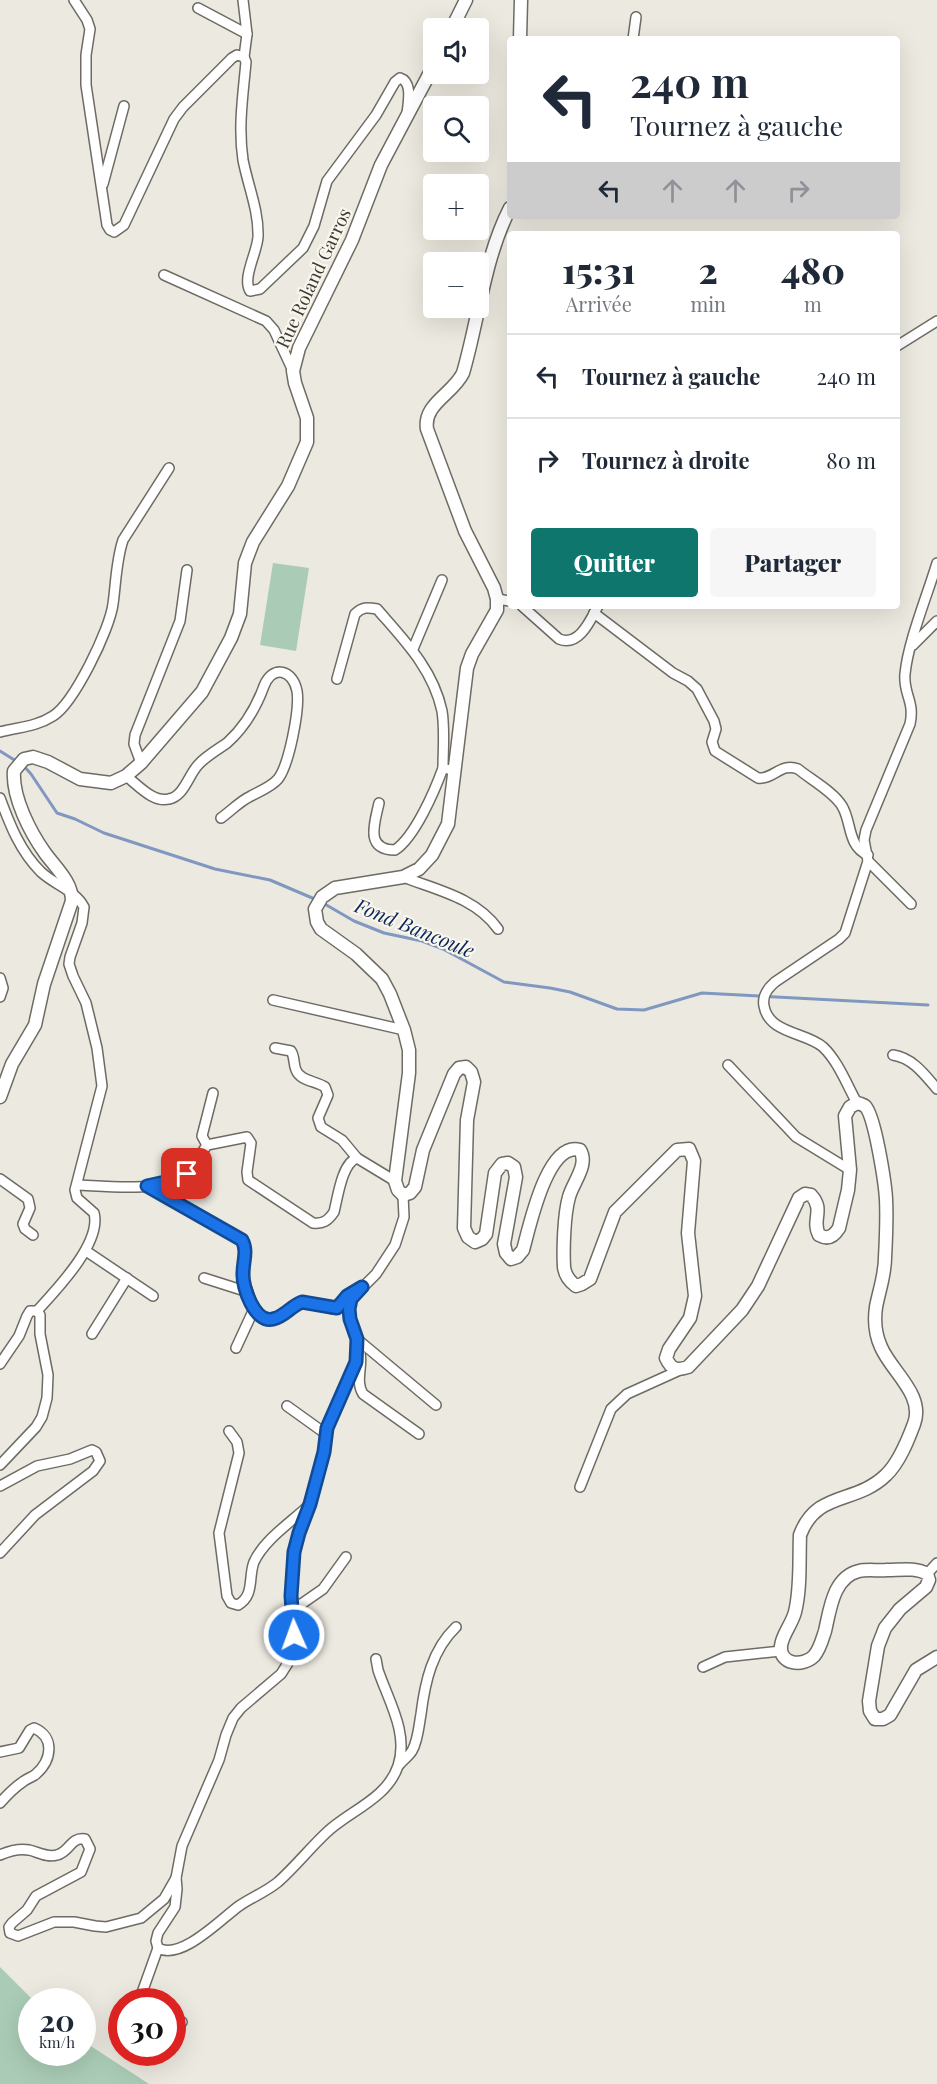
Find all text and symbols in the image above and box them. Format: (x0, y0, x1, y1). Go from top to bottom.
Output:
map controls (423, 18, 489, 318)
button: sound (423, 18, 489, 84)
text: 240 m (630, 53, 749, 109)
icon: left (531, 60, 609, 138)
button: search (423, 96, 489, 162)
text: Tournez à gauche (630, 107, 843, 143)
button: + (423, 174, 489, 240)
icon: left (593, 174, 626, 207)
icon: ahead (656, 174, 689, 207)
icon: ahead (719, 174, 752, 207)
icon: right (782, 174, 815, 207)
street label: Rue Roland Garros (270, 204, 356, 352)
text: 15:31 (562, 245, 635, 293)
text: 2 (699, 245, 718, 293)
text: 480 (781, 245, 845, 293)
button: − (423, 252, 489, 318)
text: Arrivée (566, 290, 632, 317)
text: min (690, 290, 726, 317)
text: m (804, 290, 822, 317)
icon: left (531, 360, 564, 393)
text: Tournez à gauche (582, 361, 760, 391)
text: 240 m (816, 361, 876, 391)
icon: right (531, 444, 564, 477)
text: Tournez à droite (582, 445, 750, 475)
text: 80 m (826, 445, 876, 475)
button: Quitter (531, 528, 698, 597)
button: Partager (710, 528, 876, 597)
water label: Fond Bancoule (350, 890, 479, 963)
pin (161, 1148, 212, 1199)
icon: arrive (170, 1157, 203, 1190)
position arrow (262, 1603, 326, 1667)
speed limit sign: 30 (108, 1988, 186, 2066)
text: 20 (39, 2000, 75, 2040)
text: km/h (39, 2032, 75, 2052)

